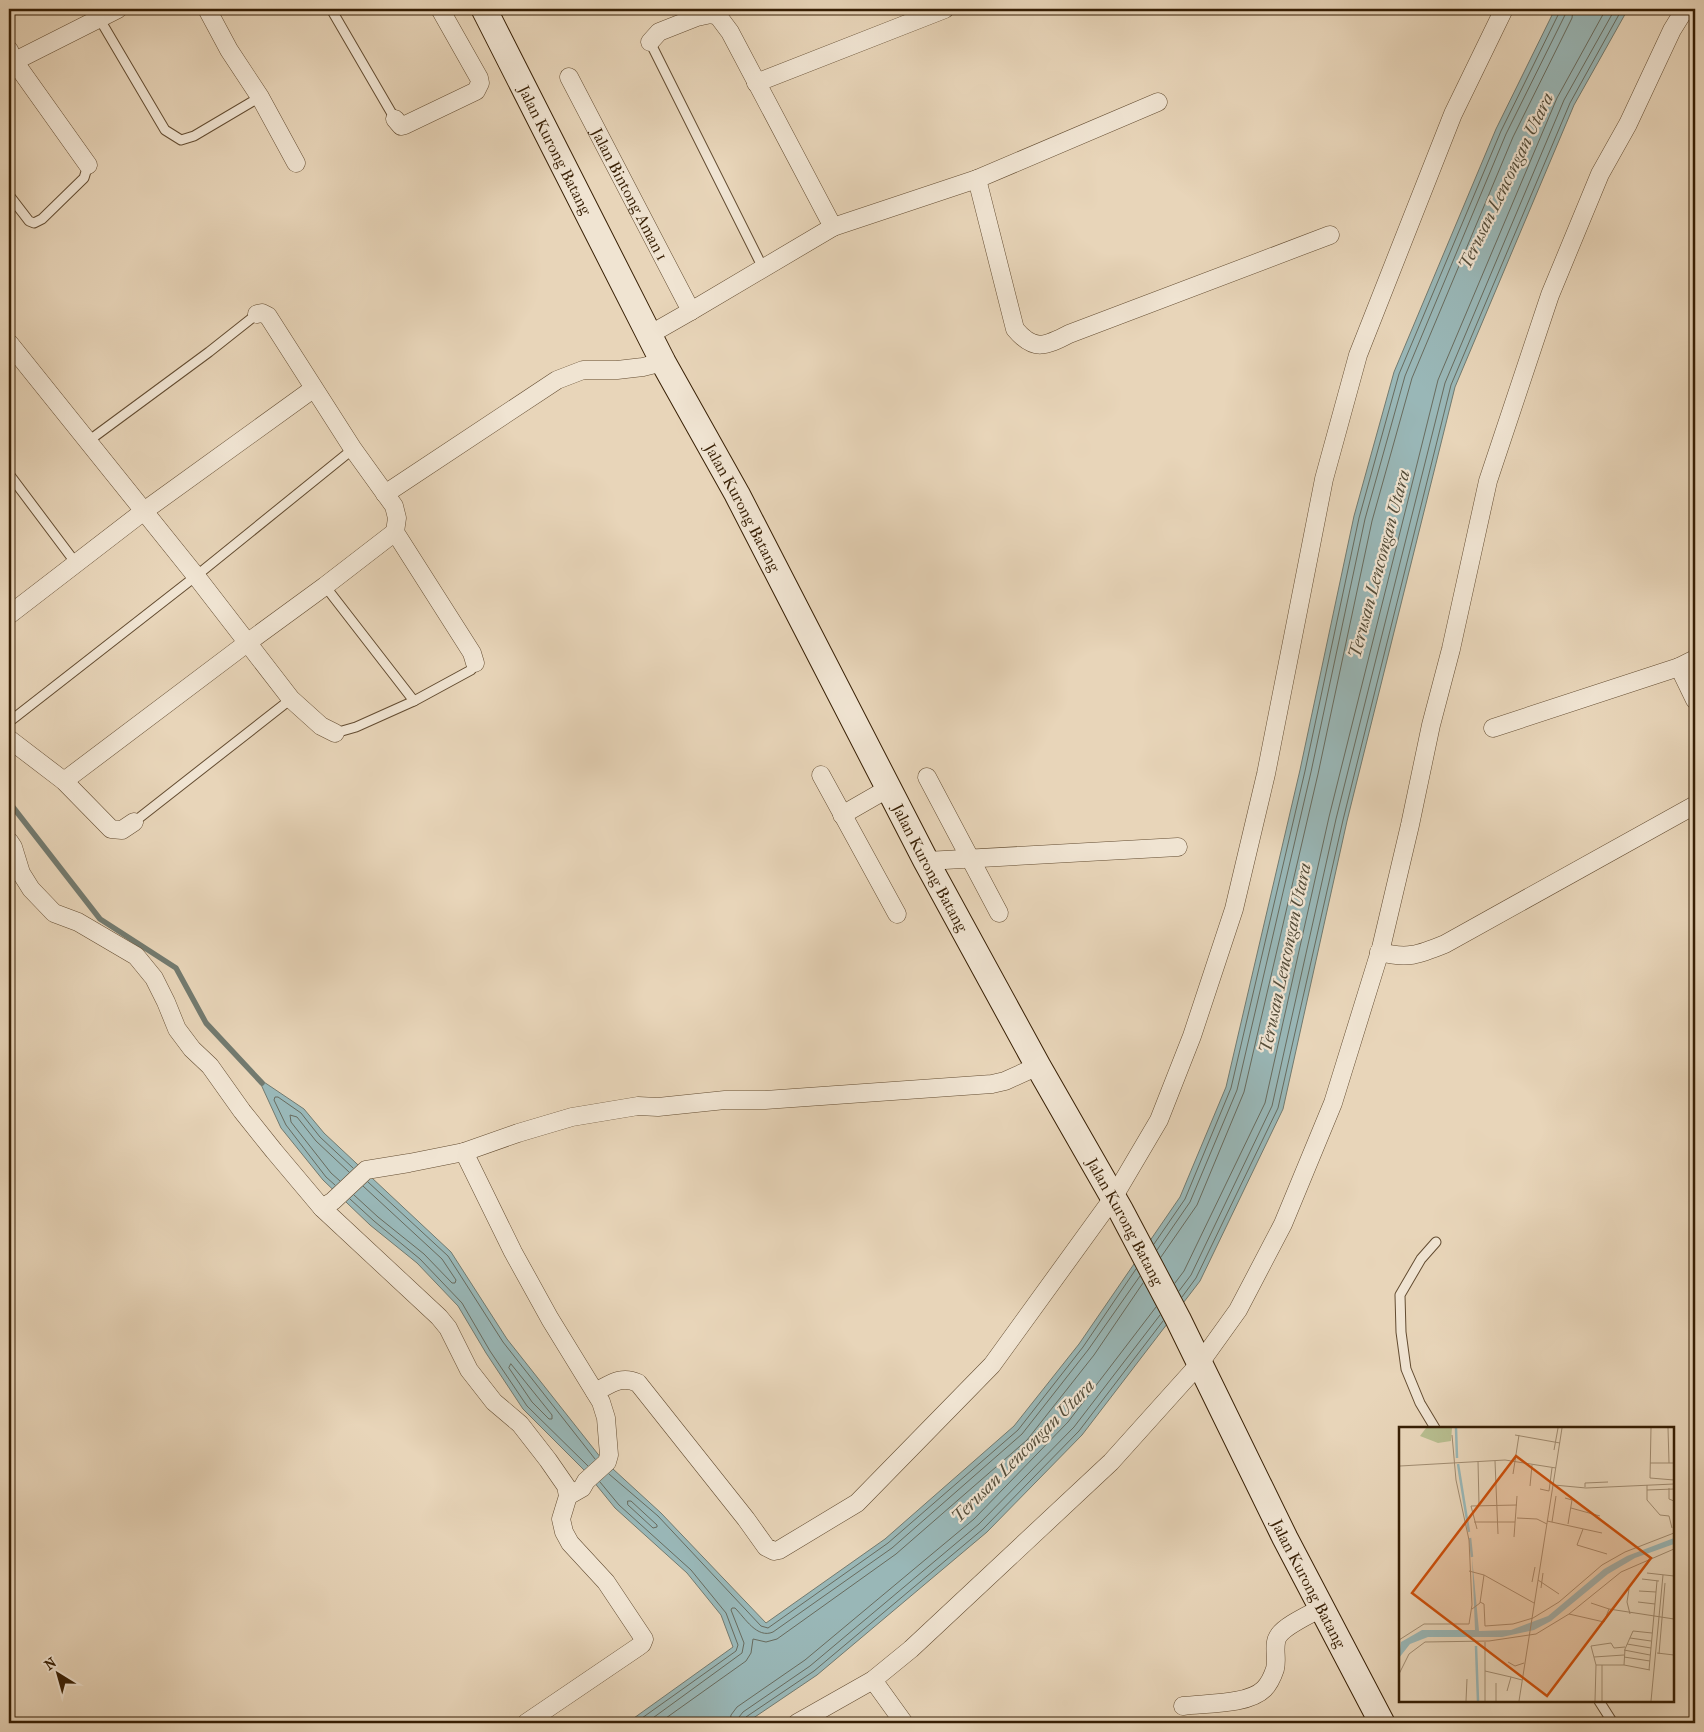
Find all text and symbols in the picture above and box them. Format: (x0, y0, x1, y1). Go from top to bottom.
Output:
street label: Jalan Kurong Batang (513, 80, 596, 219)
water label: Terusan Lencongan Utara (1455, 90, 1558, 273)
street label: Jalan Bintong Aman 1 (586, 123, 672, 264)
street label: Jalan Kurong Batang (700, 439, 785, 576)
water label: Terusan Lencongan Utara (1344, 468, 1415, 660)
street label: Jalan Kurong Batang (887, 799, 972, 936)
water label: Terusan Lencongan Utara (1255, 861, 1316, 1055)
street label: Jalan Kurong Batang (1082, 1153, 1168, 1289)
water label: Terusan Lencongan Utara (947, 1375, 1099, 1527)
inset map (1399, 1427, 1674, 1702)
street label: Jalan Kurong Batang (1266, 1514, 1350, 1652)
north arrow (32, 1650, 82, 1700)
text: N (41, 1654, 60, 1674)

